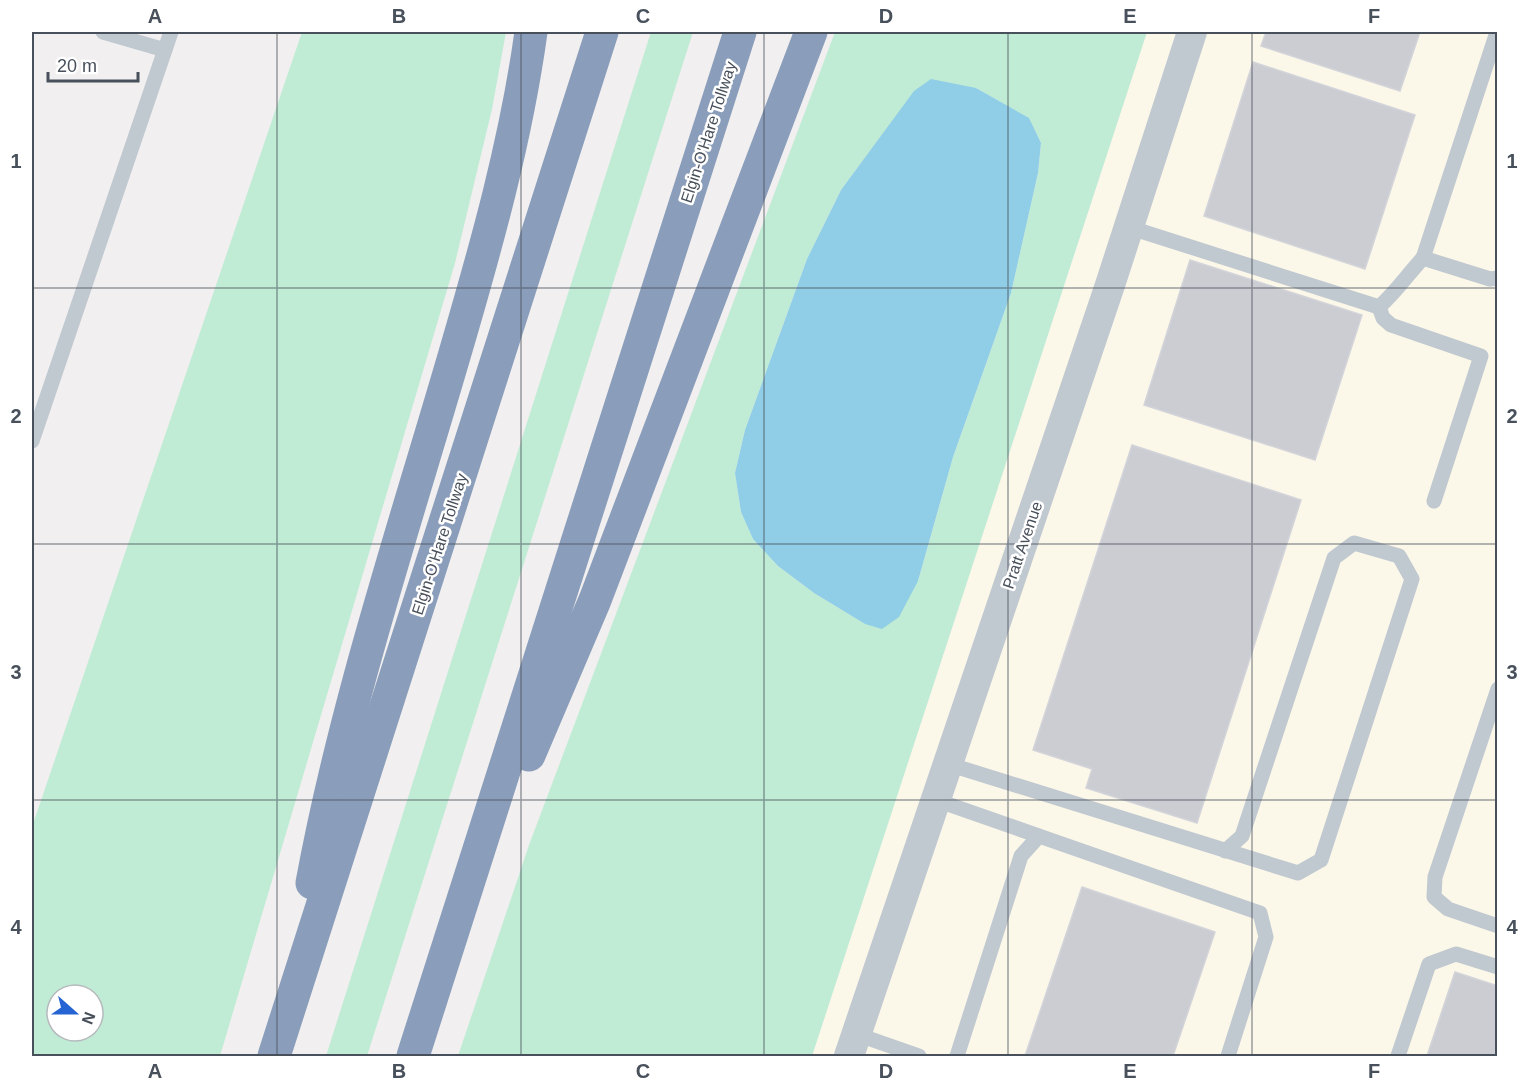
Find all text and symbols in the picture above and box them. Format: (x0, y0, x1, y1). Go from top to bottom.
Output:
text: A (148, 5, 162, 27)
text: B (392, 5, 406, 27)
text: C (636, 5, 650, 27)
text: D (879, 5, 893, 27)
text: E (1123, 5, 1137, 27)
text: F (1368, 5, 1380, 27)
scale bar (48, 45, 138, 83)
text: 20 m (57, 56, 97, 76)
street label: Elgin-O'Hare Tollway (678, 59, 739, 205)
text: 1 (10, 150, 22, 172)
text: 1 (1506, 150, 1518, 172)
text: 2 (10, 405, 22, 427)
text: 2 (1506, 405, 1518, 427)
street label: Elgin-O'Hare Tollway (409, 471, 470, 617)
street label: Pratt Avenue (1000, 499, 1045, 591)
text: 3 (10, 661, 22, 683)
text: 3 (1506, 661, 1518, 683)
text: 4 (10, 916, 22, 938)
text: 4 (1506, 916, 1518, 938)
north arrow (45, 983, 105, 1043)
text: N (79, 1010, 99, 1027)
text: A (148, 1060, 162, 1082)
text: B (392, 1060, 406, 1082)
text: C (636, 1060, 650, 1082)
text: D (879, 1060, 893, 1082)
text: E (1123, 1060, 1137, 1082)
text: F (1368, 1060, 1380, 1082)

